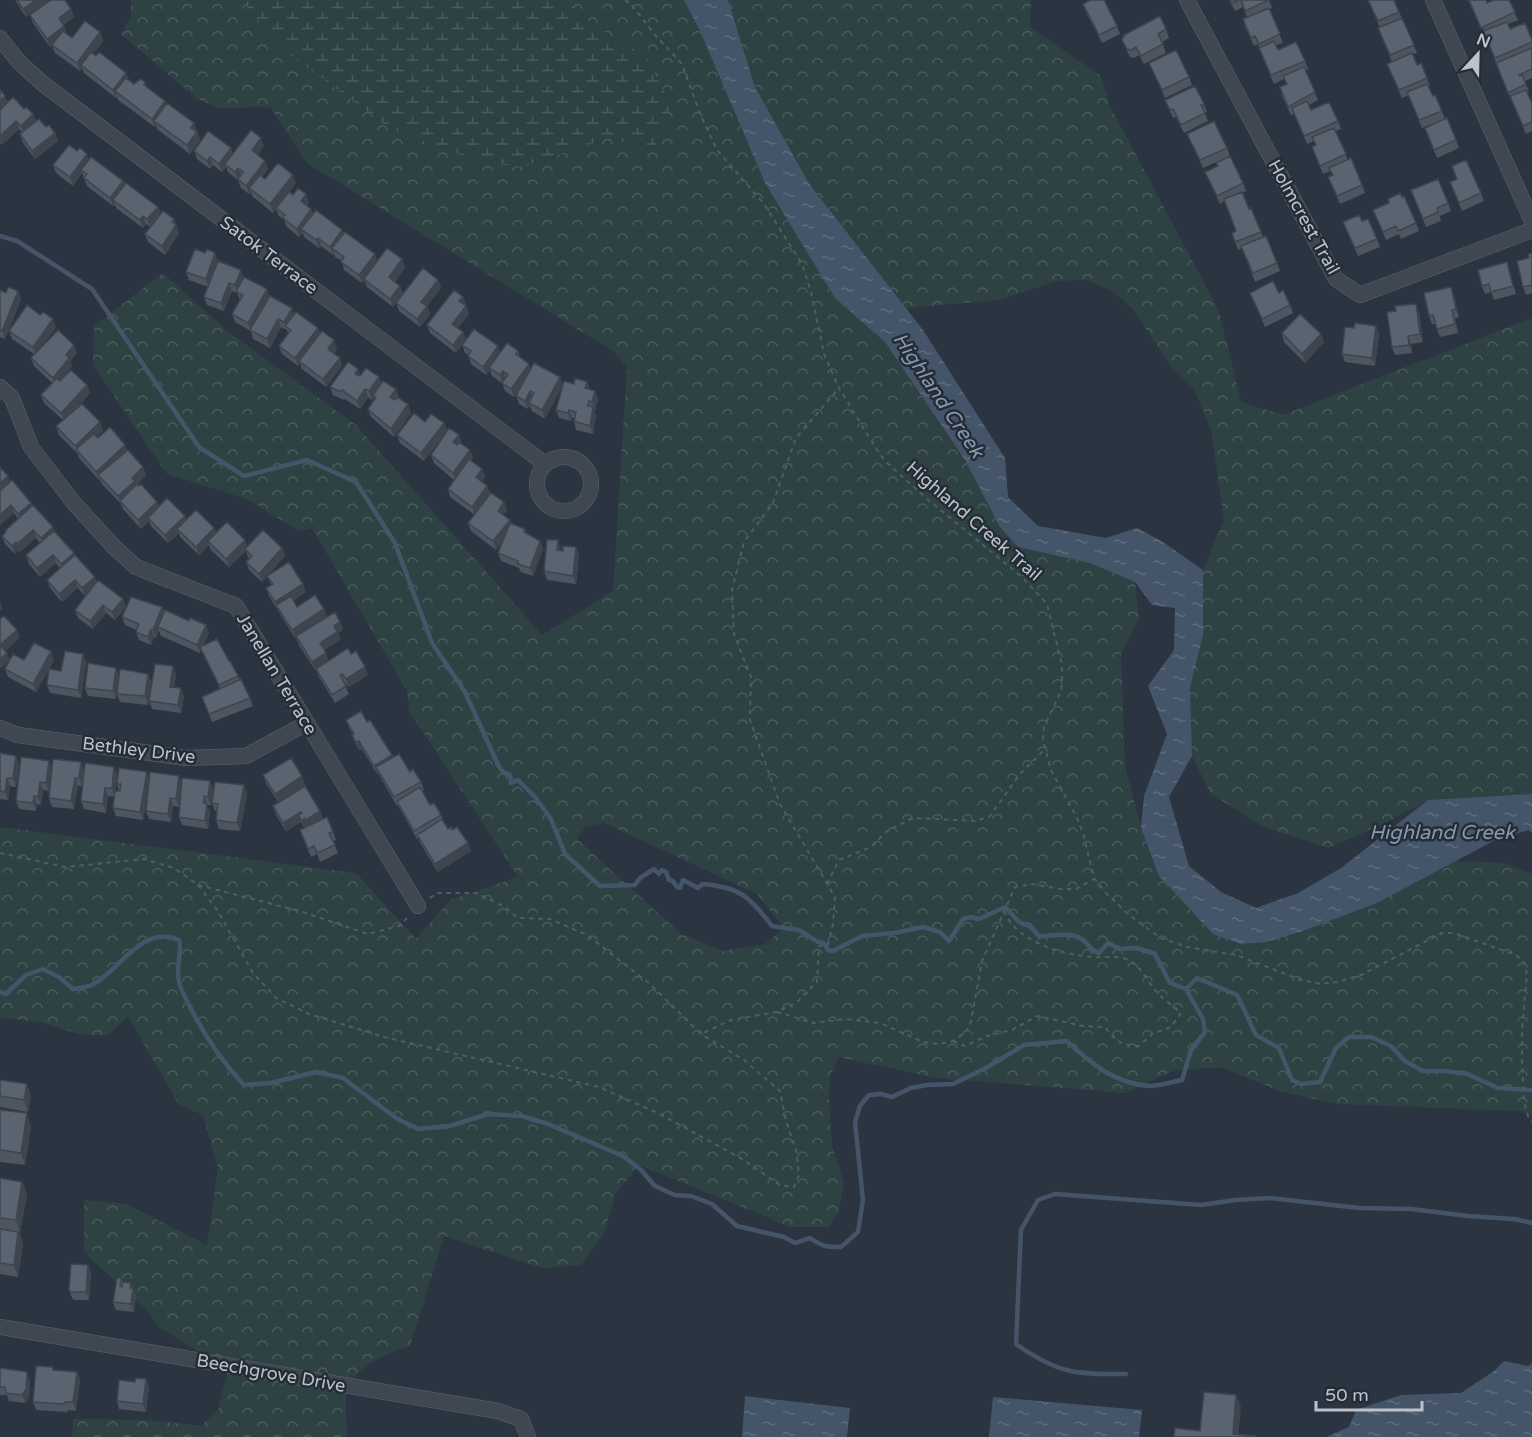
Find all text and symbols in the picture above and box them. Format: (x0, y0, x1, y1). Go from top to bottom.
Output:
north arrow (1448, 24, 1508, 84)
text: N (1474, 29, 1493, 53)
street label: Holmcrest Trail (1263, 156, 1345, 278)
street label: Satok Terrace (216, 211, 322, 299)
water label: Highland Creek (888, 329, 990, 464)
street label: Highland Creek Trail (902, 456, 1046, 586)
street label: Janellan Terrace (232, 609, 322, 739)
street label: Bethley Drive (81, 732, 197, 768)
water label: Highland Creek (1369, 821, 1517, 845)
street label: Beechgrove Drive (195, 1349, 347, 1397)
scale bar (1316, 1374, 1422, 1412)
text: 50 m (1325, 1384, 1369, 1406)

